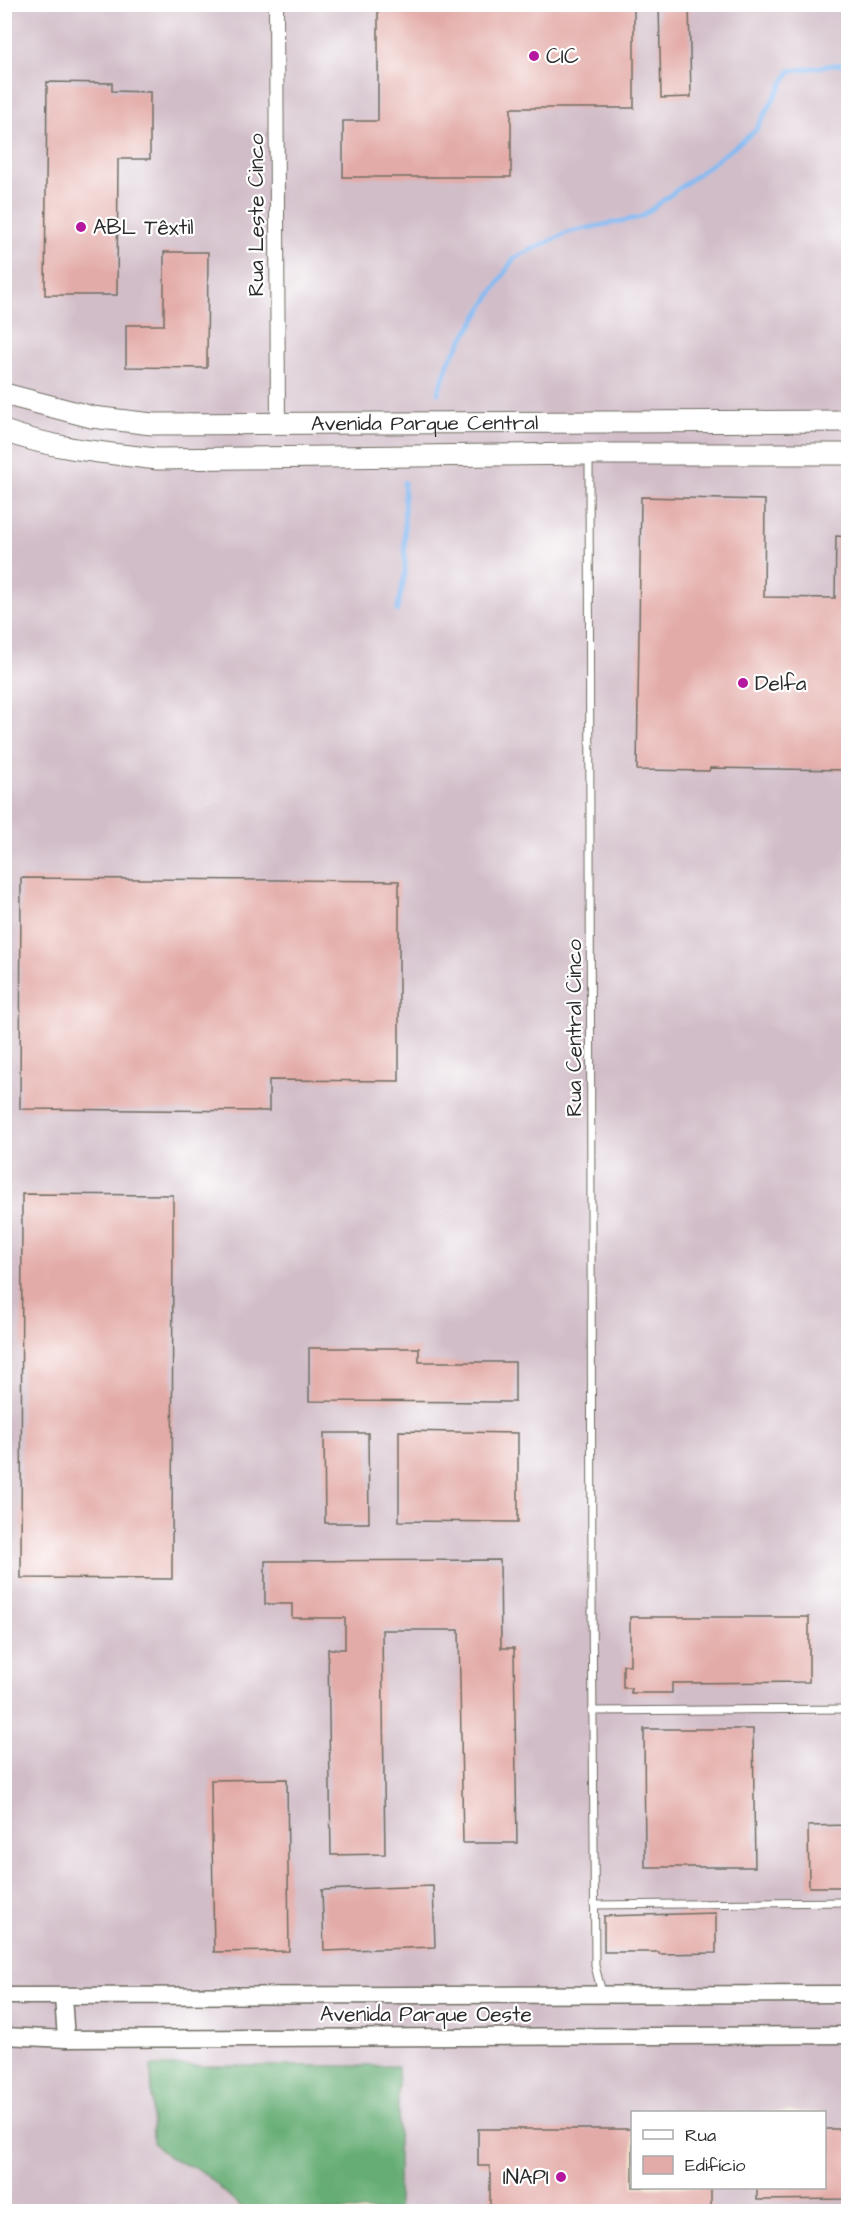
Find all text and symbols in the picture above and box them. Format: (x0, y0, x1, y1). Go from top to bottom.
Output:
place label: CIC (546, 42, 579, 71)
marker: CIC (527, 49, 541, 63)
street label: Rua Leste Cinco (242, 133, 271, 297)
place label: ABL Têxtil (93, 213, 194, 242)
marker: ABL Têxtil (74, 220, 88, 234)
street label: Avenida Parque Central (311, 408, 538, 438)
place label: Delfa (755, 669, 807, 698)
marker: Delfa (736, 676, 750, 690)
street label: Rua Central Cinco (560, 939, 589, 1117)
street label: Avenida Parque Oeste (320, 2000, 532, 2029)
legend (631, 2111, 826, 2189)
text: Rua (685, 2123, 716, 2148)
text: Edifício (685, 2153, 745, 2178)
place label: INAPI (503, 2163, 549, 2192)
marker: INAPI (554, 2170, 568, 2184)

